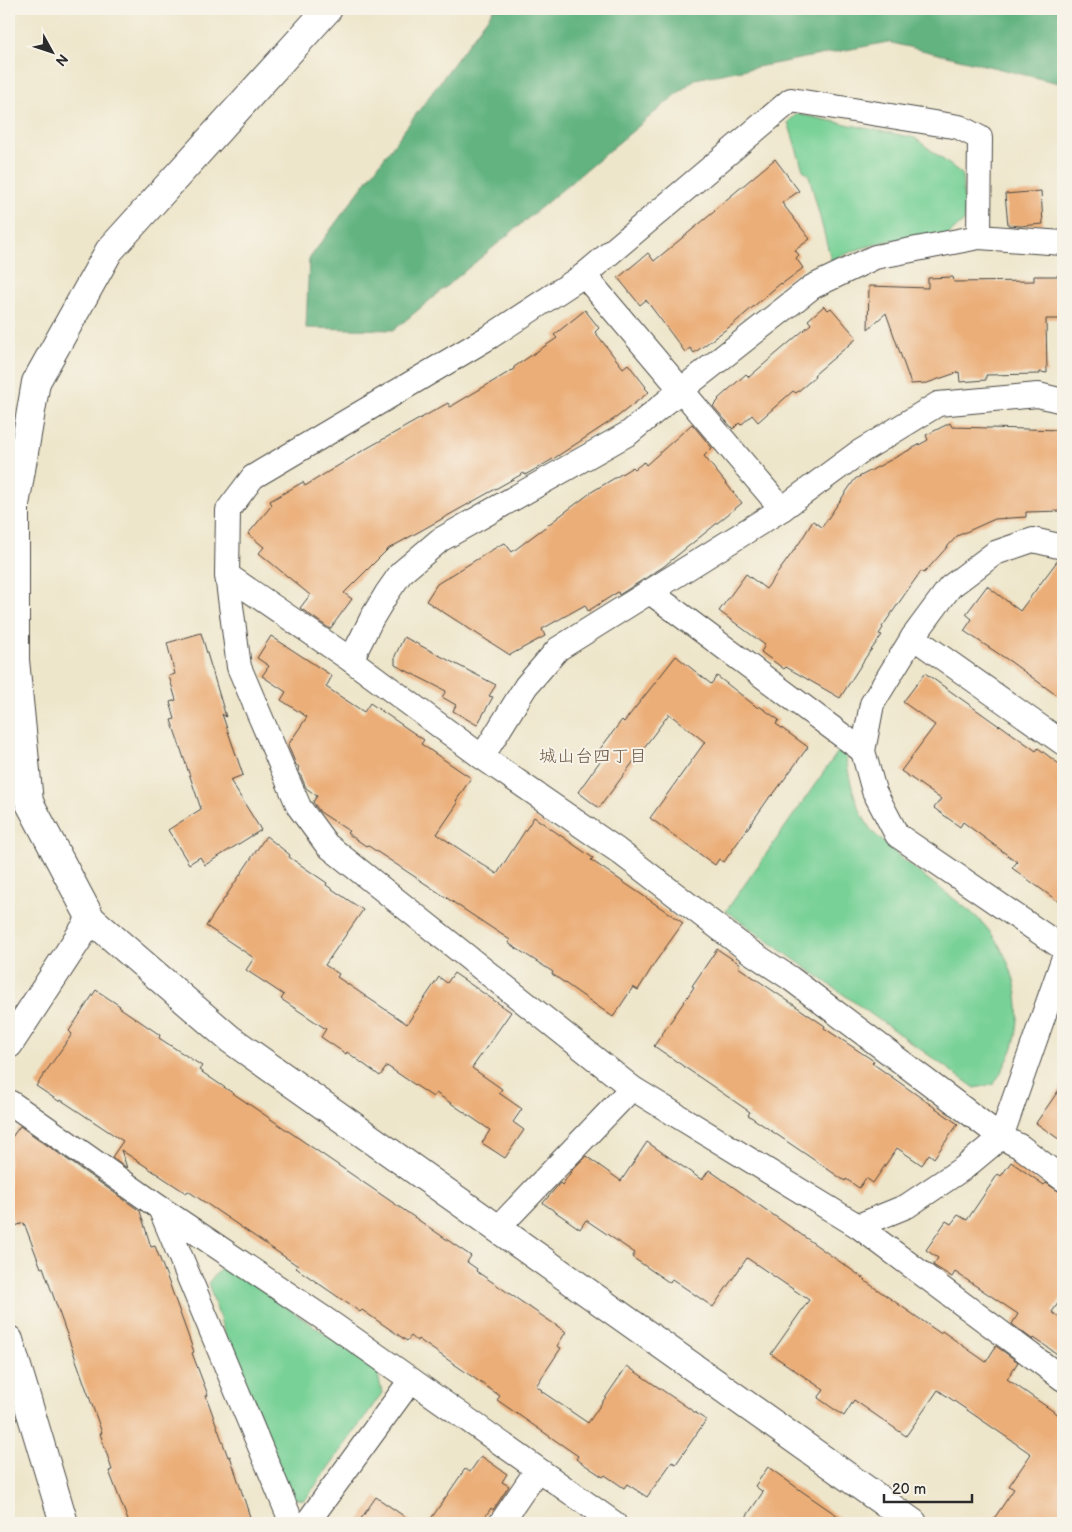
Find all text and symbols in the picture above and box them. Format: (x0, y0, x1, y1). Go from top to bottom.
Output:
north arrow (28, 28, 78, 78)
text: N (52, 51, 71, 70)
district label: 城山台四丁目 (539, 746, 647, 767)
scale bar (884, 1472, 972, 1504)
text: 20 m (892, 1480, 926, 1499)

